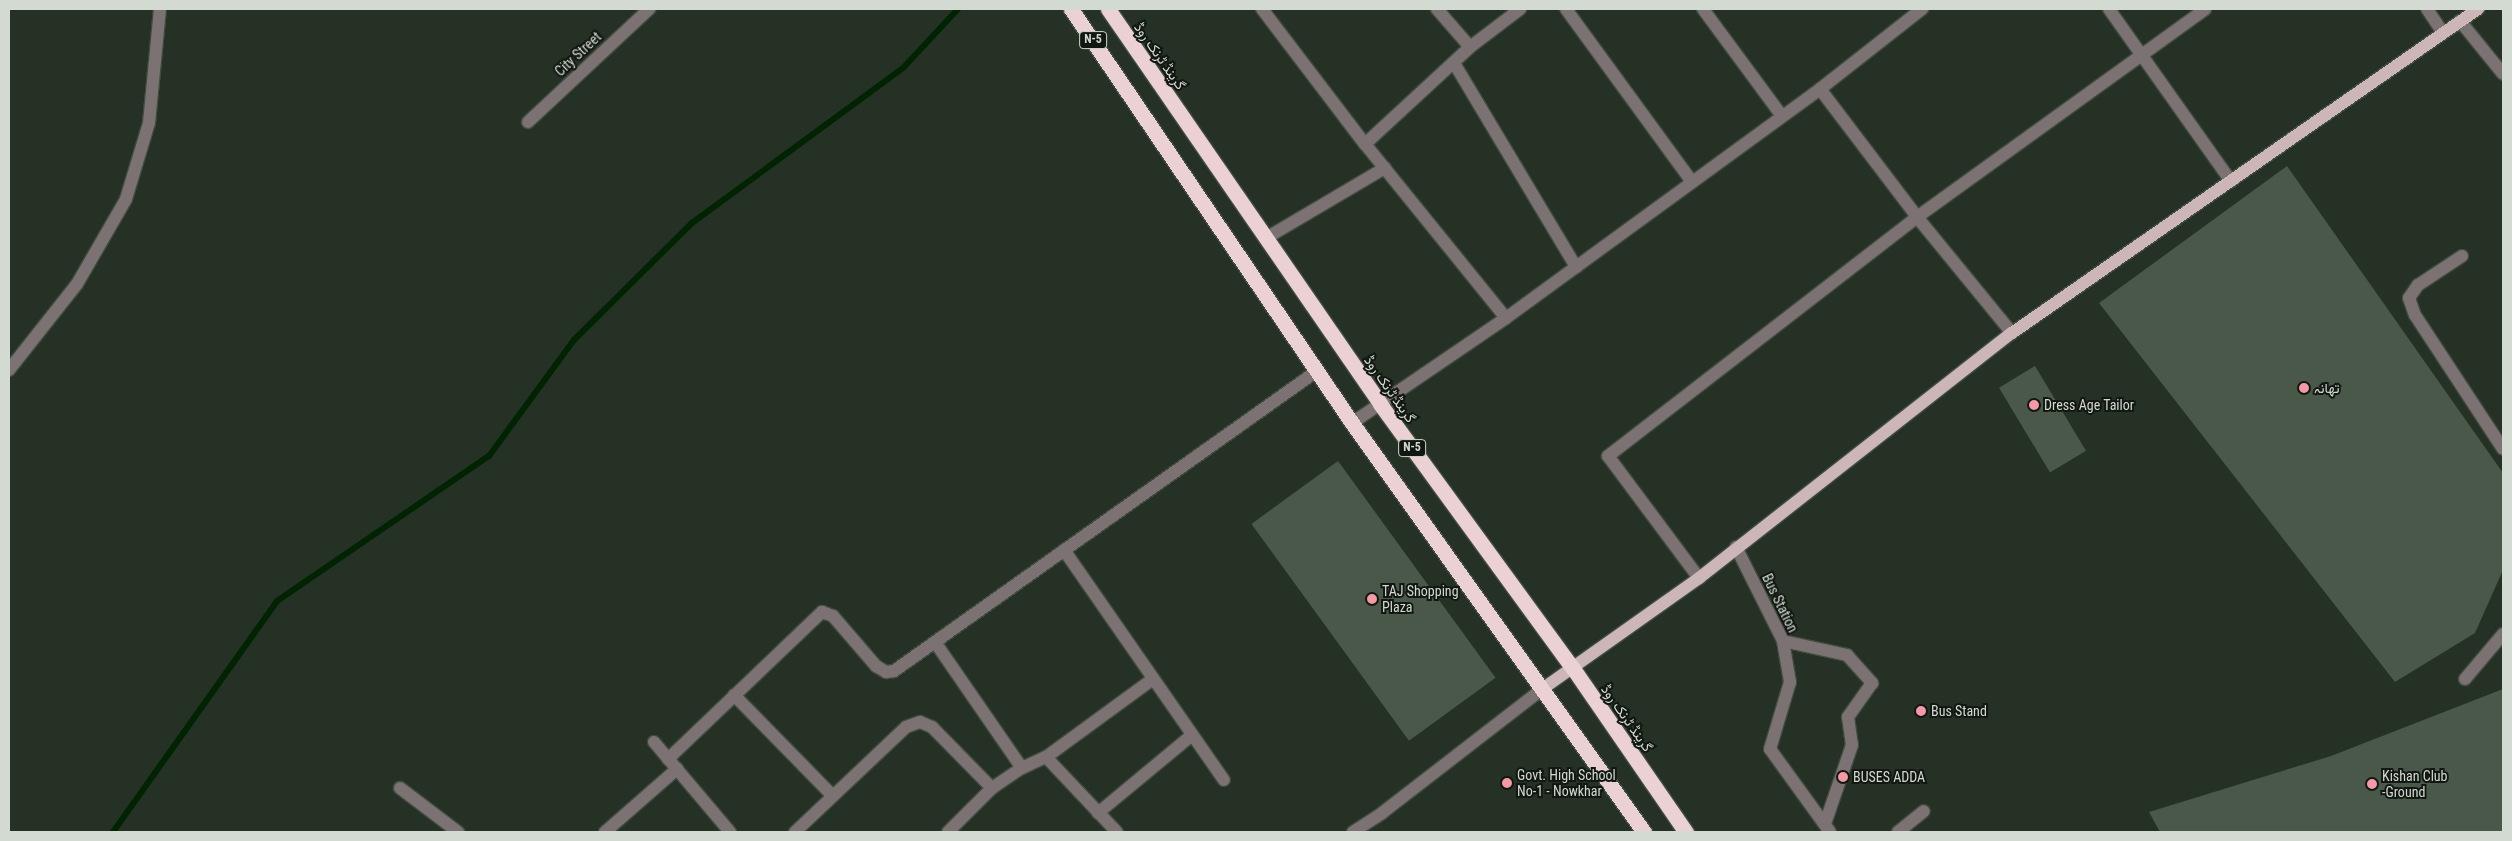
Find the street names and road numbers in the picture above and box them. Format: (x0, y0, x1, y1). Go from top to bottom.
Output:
street label: گرینڈ ٹرنک روڈ (1131, 19, 1189, 93)
street label: City Street (551, 28, 605, 80)
road number: N-5 (1078, 30, 1108, 50)
street label: گرینڈ ٹرنک روڈ (1361, 352, 1419, 426)
road number: N-5 (1397, 438, 1427, 458)
street label: Bus Station (1759, 571, 1801, 635)
street label: گرینڈ ٹرنک روڈ (1598, 681, 1656, 755)

